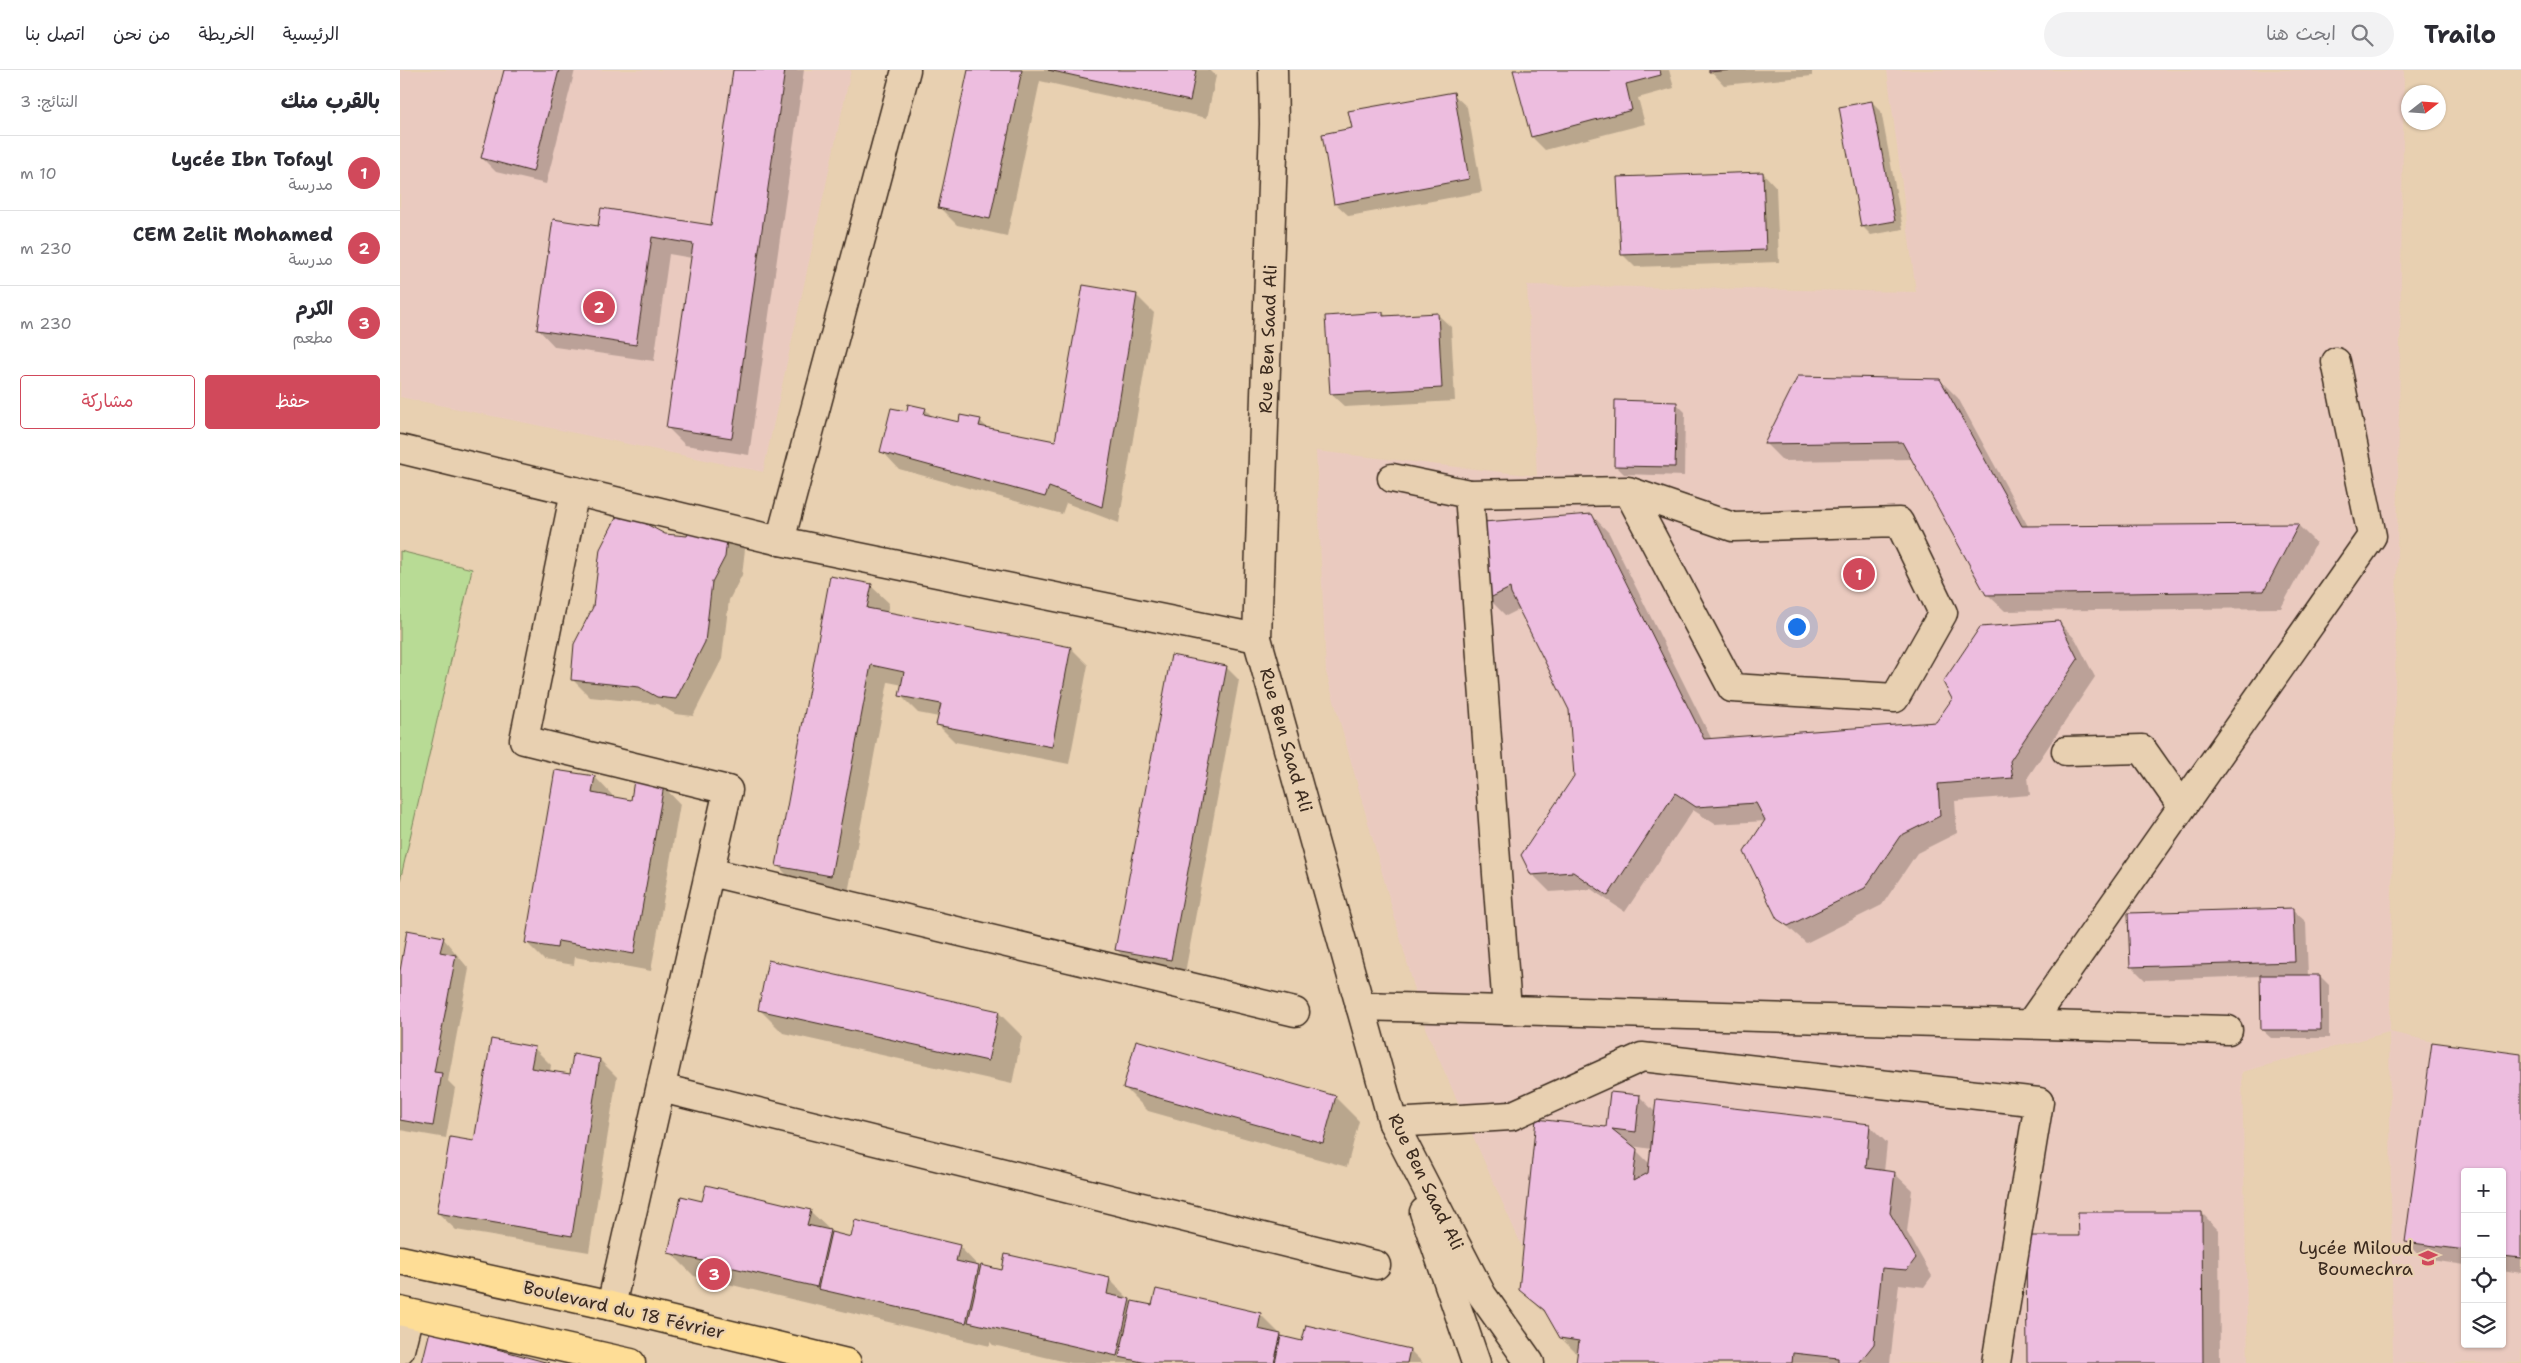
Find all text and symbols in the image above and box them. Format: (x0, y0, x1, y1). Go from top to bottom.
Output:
search box (2044, 12, 2394, 57)
text: Trailo (2424, 19, 2496, 51)
text: ابحث هنا (2266, 21, 2336, 46)
icon: search (2348, 21, 2376, 49)
text: اتصل بنا (25, 22, 85, 46)
text: من نحن (113, 22, 171, 46)
text: الخريطة (199, 22, 255, 46)
text: الرئيسية (283, 22, 339, 46)
north arrow (2401, 85, 2446, 130)
text: بالقرب منك (281, 87, 380, 115)
text: النتائج: 3 (20, 91, 78, 112)
text: Lycée Ibn Tofayl (171, 147, 333, 172)
text: 10 m (20, 163, 57, 184)
text: 1 (360, 163, 368, 184)
text: مدرسة (288, 174, 333, 195)
text: CEM Zelit Mohamed (133, 222, 333, 247)
text: 230 m (20, 238, 72, 259)
text: 2 (358, 238, 370, 259)
text: مدرسة (288, 249, 333, 270)
street label: Rue Ben Saad Ali (1253, 264, 1283, 414)
pin: 2 (583, 288, 615, 326)
text: الكرم (295, 296, 333, 321)
text: 230 m (20, 313, 72, 334)
text: 3 (358, 313, 370, 334)
text: مطعم (293, 327, 333, 348)
button: مشاركة (20, 375, 195, 429)
button: حفظ (205, 375, 380, 429)
pin: 1 (1843, 555, 1875, 593)
your location (1784, 614, 1810, 640)
street label: Rue Ben Saad Ali (1254, 665, 1318, 815)
street label: Rue Ben Saad Ali (1383, 1110, 1469, 1254)
map controls (2461, 1168, 2506, 1348)
button: + (2461, 1168, 2506, 1213)
button: − (2461, 1213, 2506, 1258)
place label: Lycée Miloud Boumechra (2299, 1236, 2413, 1281)
school or university icon: Lycée Miloud Boumechra (2417, 1247, 2439, 1269)
pin: 3 (698, 1255, 730, 1293)
button: locate (2461, 1258, 2506, 1303)
street label: Boulevard du 18 Février (521, 1275, 727, 1345)
button: layers (2461, 1303, 2506, 1348)

